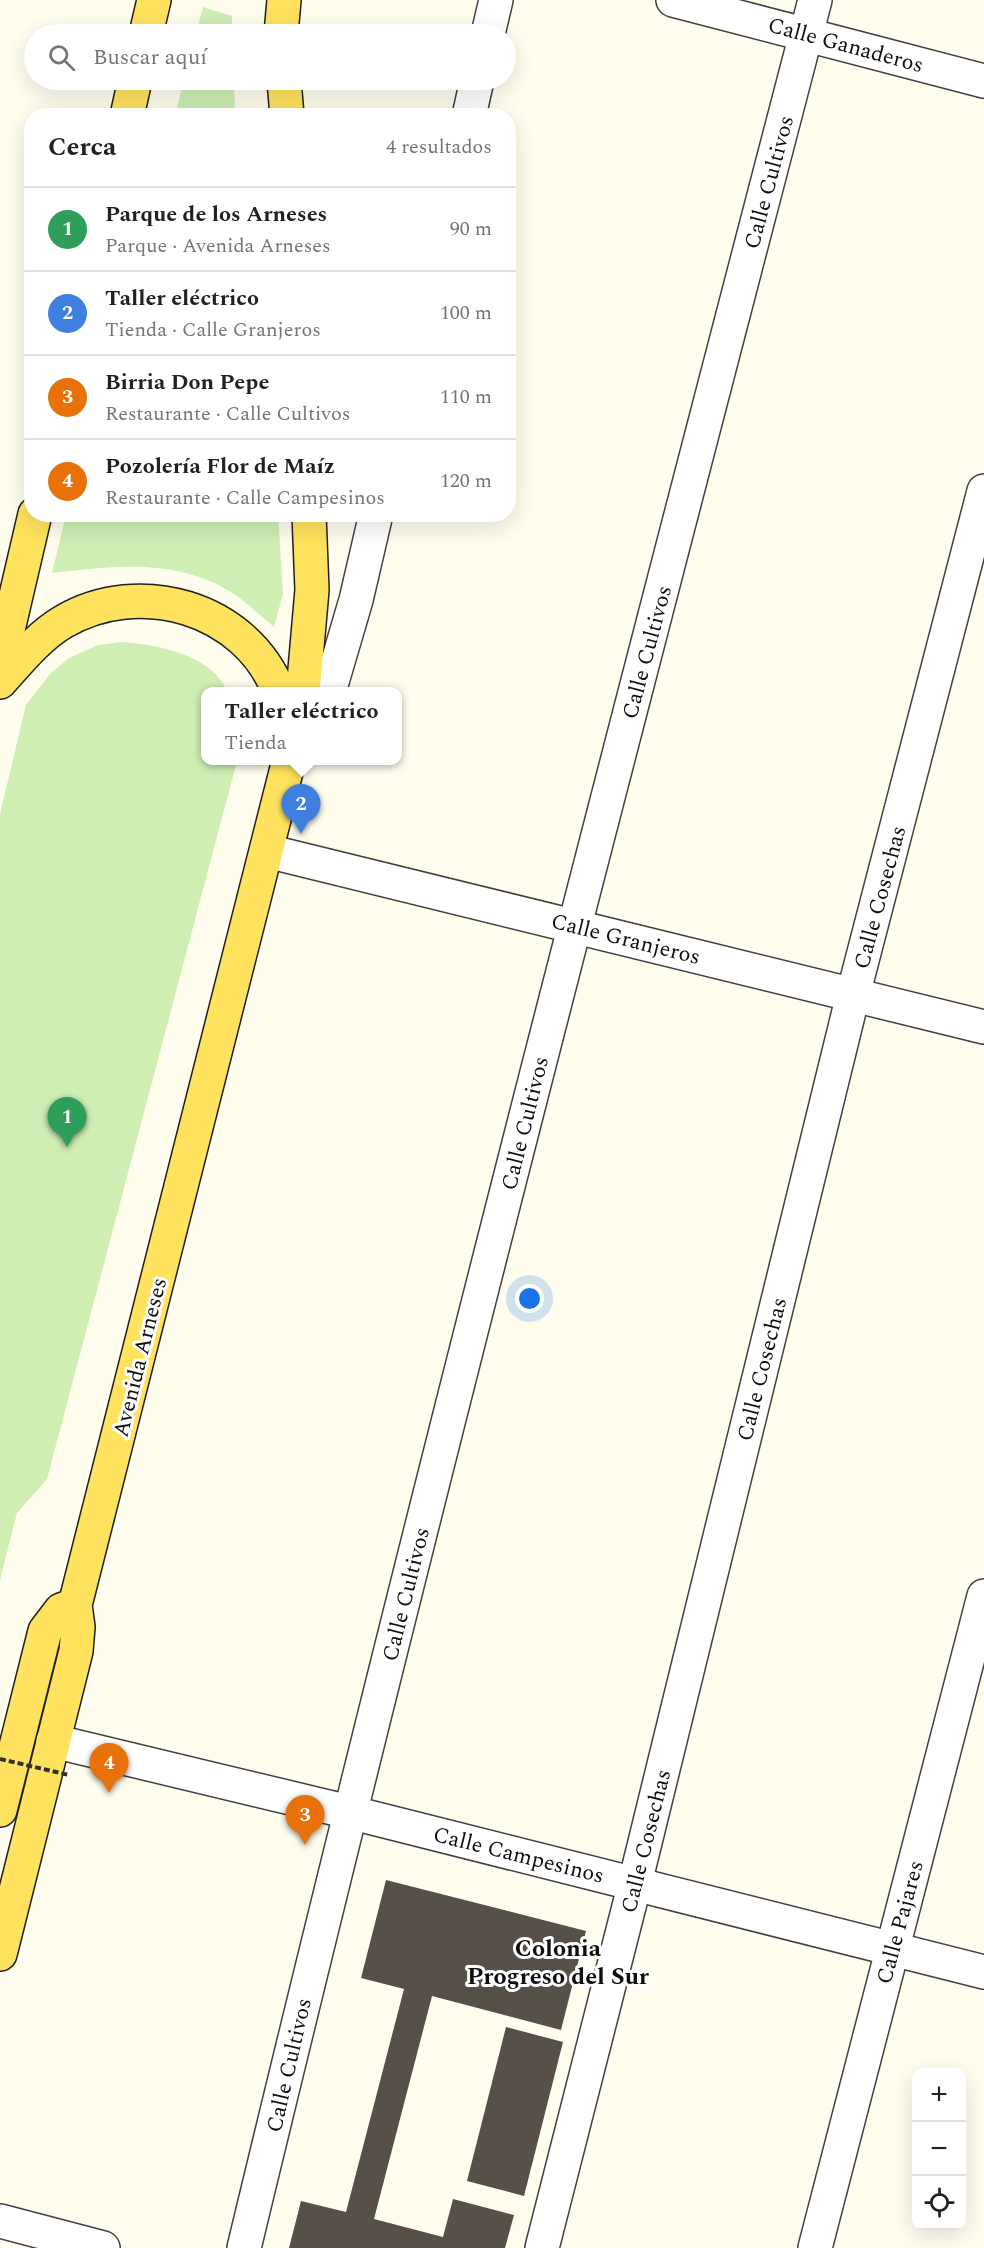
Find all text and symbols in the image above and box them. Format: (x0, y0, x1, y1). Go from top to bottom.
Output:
street label: Calle Ganaderos (764, 9, 927, 82)
search box (24, 24, 516, 90)
icon: search (45, 41, 78, 74)
text: Buscar aquí (93, 41, 207, 74)
street label: Calle Cultivos (736, 112, 803, 253)
text: Cerca (48, 127, 116, 167)
text: 4 resultados (386, 132, 492, 162)
text: Parque de los Arneses (105, 198, 327, 231)
text: 1 (62, 214, 73, 244)
text: 90 m (450, 214, 492, 244)
text: Parque · Avenida Arneses (105, 231, 331, 261)
text: Taller eléctrico (105, 282, 259, 315)
text: 2 (62, 298, 73, 328)
text: 100 m (440, 298, 492, 328)
text: Tienda · Calle Granjeros (105, 315, 321, 345)
text: Birria Don Pepe (105, 366, 269, 399)
text: 3 (62, 382, 73, 412)
text: 110 m (440, 382, 492, 412)
text: Restaurante · Calle Cultivos (105, 399, 350, 429)
text: Pozolería Flor de Maíz (105, 450, 335, 483)
text: 4 (62, 466, 73, 496)
text: 120 m (440, 466, 492, 496)
text: Restaurante · Calle Campesinos (105, 483, 385, 513)
street label: Calle Cultivos (614, 582, 681, 723)
popup (201, 687, 402, 765)
text: Taller eléctrico (225, 695, 378, 728)
text: Tienda (225, 728, 287, 758)
pin: 2 (282, 784, 320, 834)
street label: Calle Cosechas (845, 822, 915, 973)
street label: Calle Granjeros (548, 905, 704, 974)
street label: Calle Cultivos (493, 1053, 558, 1194)
pin: 1 (48, 1098, 86, 1147)
street label: Avenida Arneses (105, 1274, 176, 1441)
your location (515, 1284, 544, 1313)
street label: Calle Cosechas (729, 1294, 796, 1445)
street label: Calle Cultivos (374, 1524, 439, 1665)
pin: 4 (90, 1744, 128, 1793)
street label: Calle Cosechas (613, 1766, 680, 1917)
pin: 3 (286, 1796, 324, 1845)
street label: Calle Campesinos (430, 1818, 608, 1893)
street label: Calle Pajares (868, 1857, 933, 1988)
district label: Colonia Progreso del Sur (467, 1931, 650, 1995)
street label: Calle Cultivos (258, 1995, 321, 2136)
map controls (912, 2068, 966, 2230)
button: + (912, 2068, 966, 2122)
button: − (912, 2122, 966, 2176)
button: locate (912, 2176, 966, 2230)

